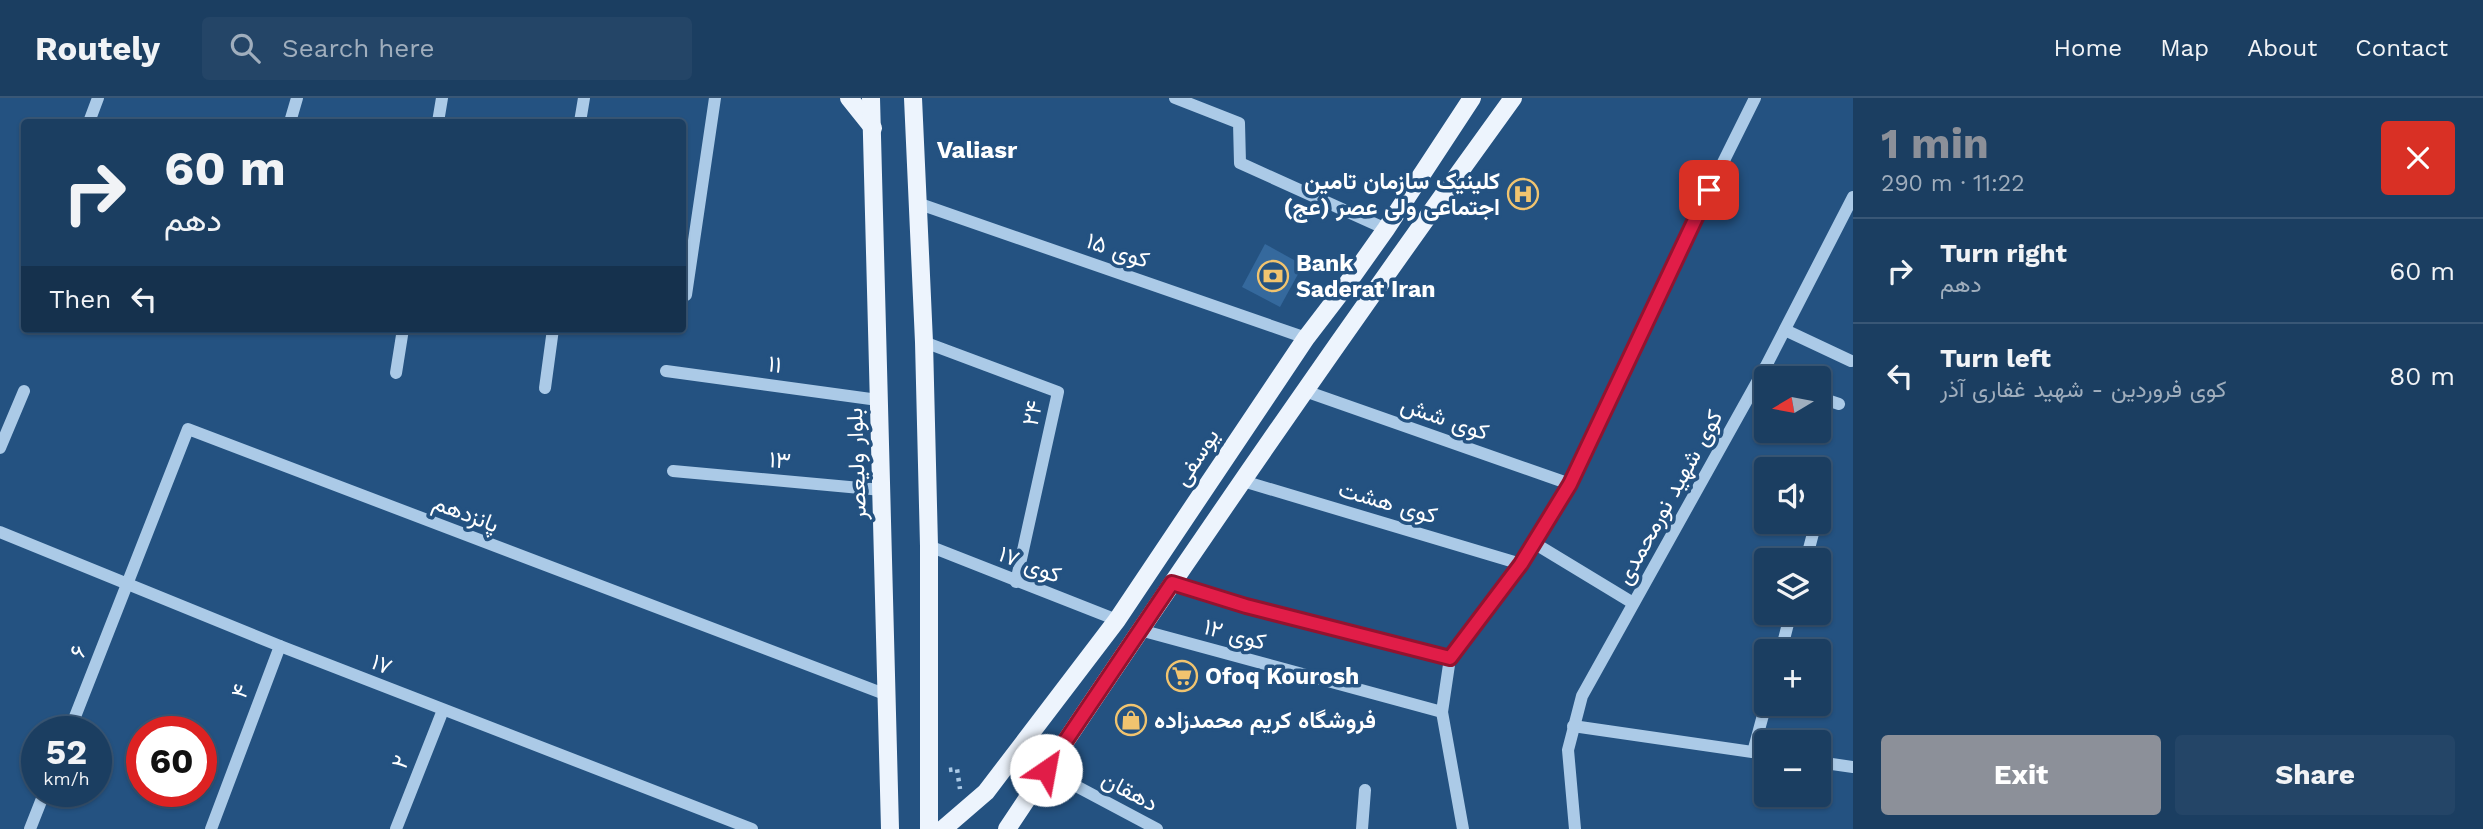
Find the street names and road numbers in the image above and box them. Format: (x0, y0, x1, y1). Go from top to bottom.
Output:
street label: کوی ۱۵ (1083, 227, 1153, 275)
street label: ۱۱ (766, 350, 783, 379)
street label: کوی شش (1397, 391, 1492, 447)
street label: ۲۴ (1017, 398, 1048, 428)
street label: کوی شهید نورمحمدی (1610, 405, 1729, 590)
street label: بلوار ولیعصر (841, 407, 873, 522)
street label: یوسفی (1168, 423, 1226, 492)
street label: ۱۳ (768, 446, 792, 475)
street label: کوی هشت (1335, 476, 1440, 530)
street label: پانزدهم (428, 489, 503, 540)
street label: کوی ۱۷ (994, 540, 1065, 590)
street label: کوی ۱۲ (1201, 613, 1269, 657)
street label: ۶ (64, 641, 93, 661)
street label: ۱۷ (367, 648, 396, 681)
street label: ۴ (226, 680, 255, 702)
street label: ۲ (386, 752, 415, 773)
street label: دهقان (1097, 765, 1163, 817)

